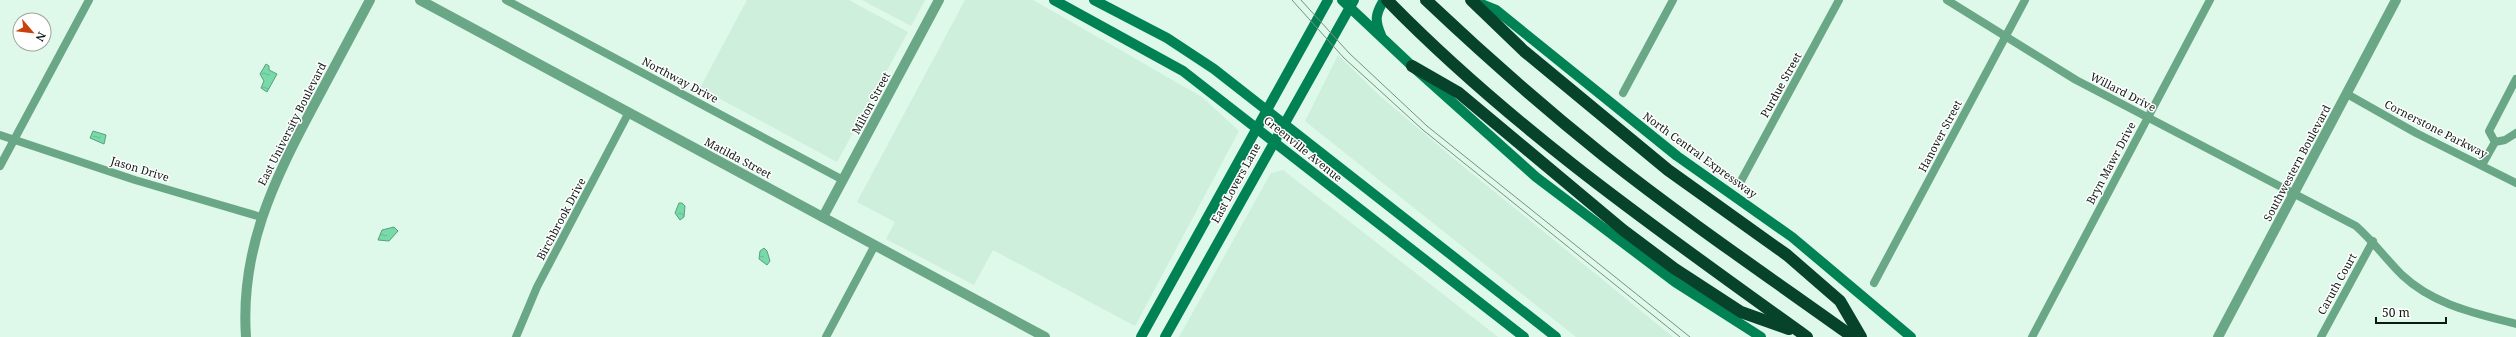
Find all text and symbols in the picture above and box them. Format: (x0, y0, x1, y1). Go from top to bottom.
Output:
north arrow (12, 12, 52, 52)
text: N (32, 30, 50, 45)
street label: Purdue Street (1757, 50, 1805, 120)
street label: Northway Drive (640, 53, 721, 106)
street label: East University Boulevard (254, 59, 329, 188)
street label: Milton Street (848, 69, 893, 136)
street label: Willard Drive (2088, 69, 2159, 115)
street label: Cornerstone Parkway (2382, 96, 2491, 161)
street label: Hanover Street (1914, 97, 1965, 174)
street label: Southwestern Boulevard (2259, 102, 2334, 224)
street label: North Central Expressway (1640, 108, 1761, 201)
street label: Greenville Avenue (1261, 112, 1346, 185)
street label: Bryn Mawr Drive (2082, 119, 2139, 207)
street label: Matilda Street (702, 134, 774, 182)
street label: East Lovers Lane (1207, 140, 1264, 225)
street label: Jason Drive (108, 152, 171, 185)
street label: Birchbrook Drive (533, 175, 589, 263)
street label: Caruth Court (2314, 250, 2360, 317)
scale bar (2376, 299, 2446, 325)
text: 50 m (2382, 304, 2410, 321)

